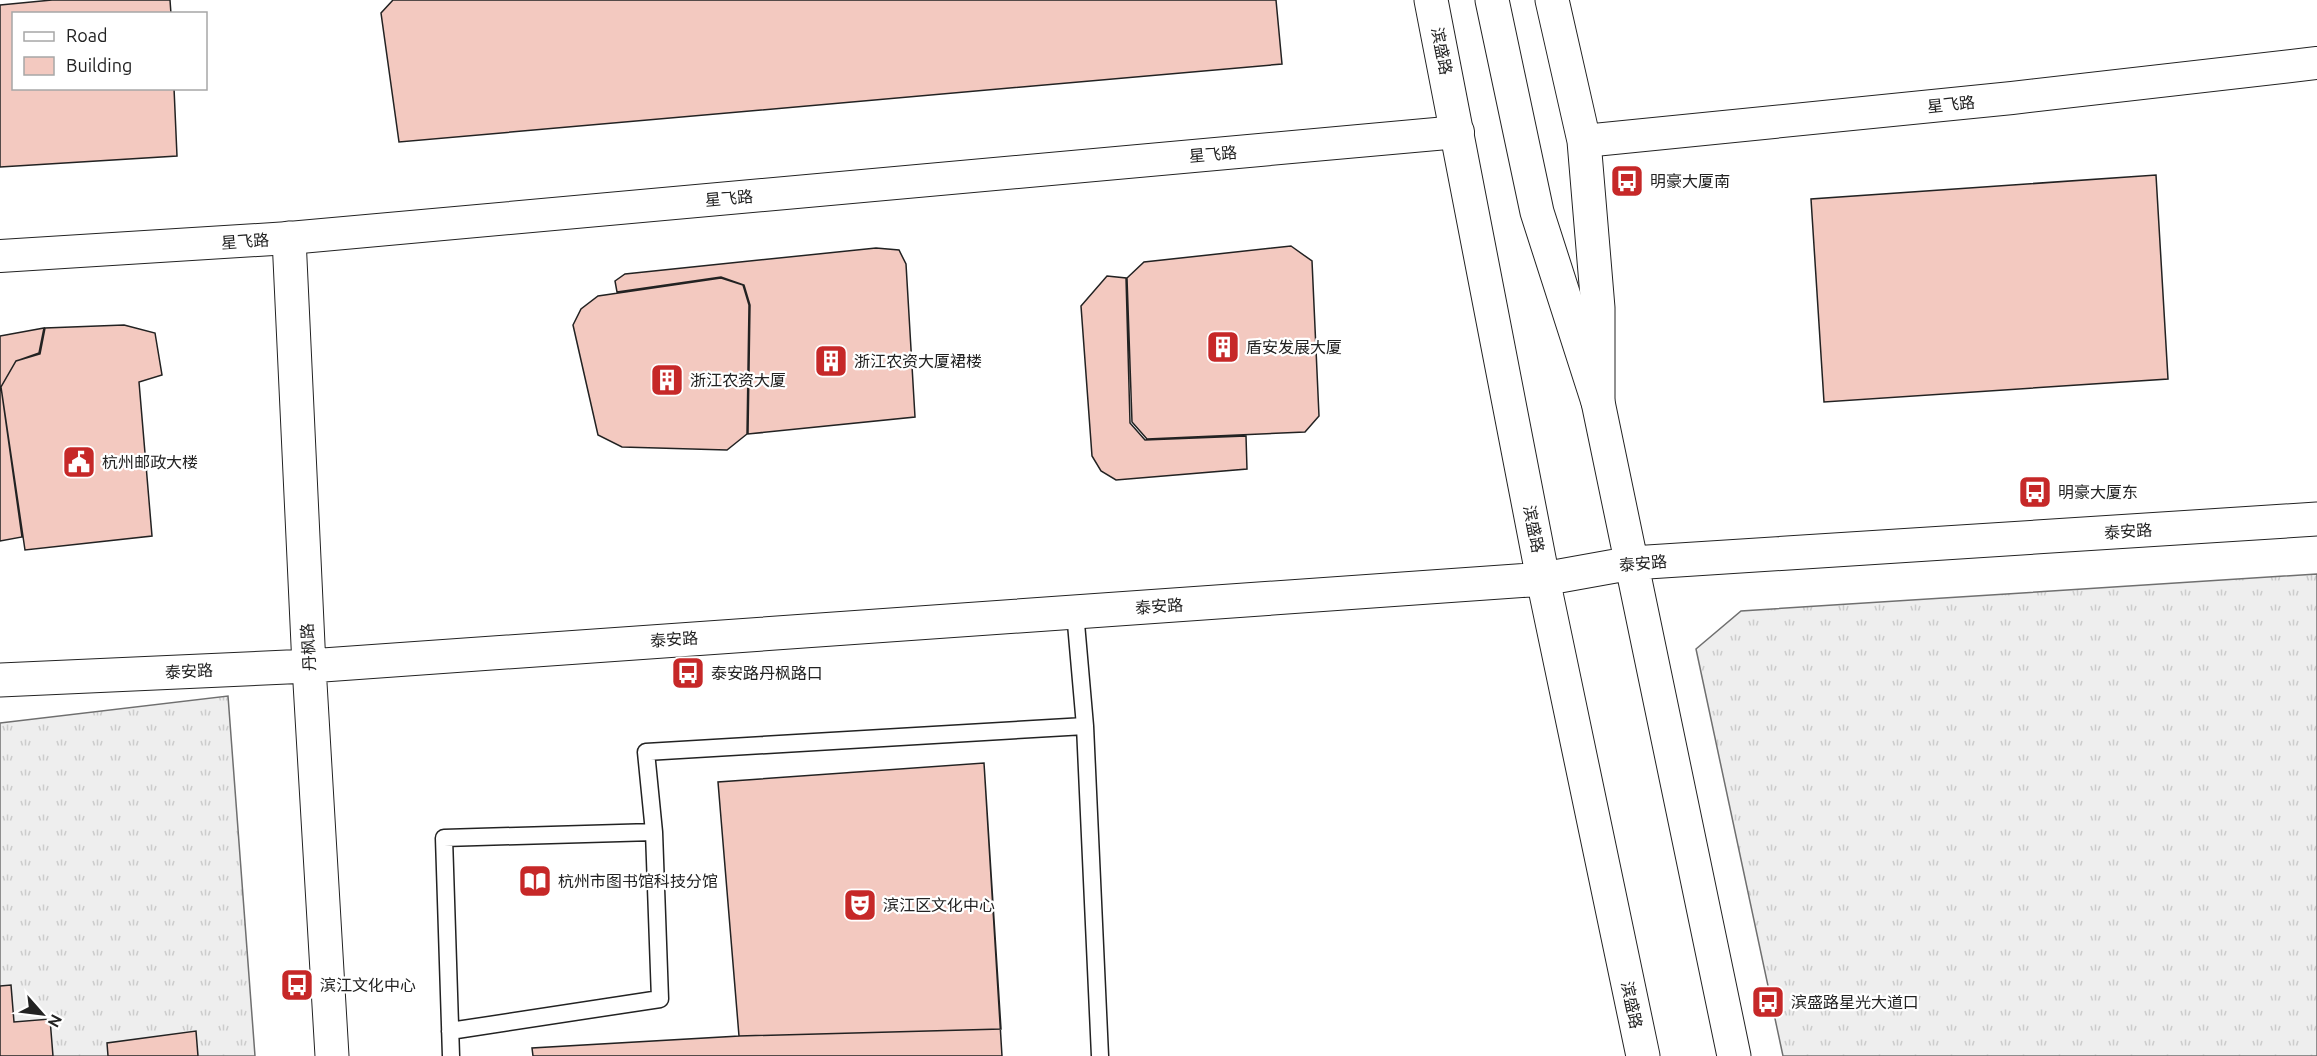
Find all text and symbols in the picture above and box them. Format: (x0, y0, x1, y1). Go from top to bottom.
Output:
legend (12, 12, 207, 90)
text: Road (66, 25, 108, 45)
street label: 滨盛路 (1429, 26, 1455, 76)
text: Building (66, 55, 132, 75)
street label: 星飞路 (1926, 93, 1976, 115)
street label: 星飞路 (1188, 143, 1238, 165)
bus stop icon: 明豪大厦南 (1609, 163, 1645, 199)
place label: 明豪大厦南 (1650, 172, 1730, 190)
street label: 星飞路 (704, 187, 754, 209)
street label: 星飞路 (220, 230, 270, 252)
building icon: 盾安发展大厦 (1205, 329, 1241, 365)
place label: 盾安发展大厦 (1246, 338, 1342, 356)
building icon: 浙江农资大厦裙楼 (813, 343, 849, 379)
place label: 浙江农资大厦裙楼 (854, 352, 982, 370)
building icon: 浙江农资大厦 (649, 362, 685, 398)
place label: 浙江农资大厦 (690, 371, 786, 389)
public building icon: 杭州邮政大楼 (61, 444, 97, 480)
place label: 杭州邮政大楼 (102, 453, 198, 471)
bus stop icon: 明豪大厦东 (2017, 474, 2053, 510)
place label: 明豪大厦东 (2058, 483, 2138, 501)
street label: 滨盛路 (1521, 504, 1547, 554)
street label: 泰安路 (2103, 520, 2153, 542)
street label: 泰安路 (1618, 552, 1668, 574)
street label: 泰安路 (1134, 595, 1184, 617)
street label: 丹枫路 (298, 623, 318, 671)
street label: 泰安路 (649, 628, 699, 650)
bus stop icon: 泰安路丹枫路口 (670, 655, 706, 691)
street label: 泰安路 (165, 661, 213, 681)
place label: 泰安路丹枫路口 (711, 664, 823, 682)
library icon: 杭州市图书馆科技分馆 (517, 863, 553, 899)
place label: 杭州市图书馆科技分馆 (558, 872, 718, 890)
theatre icon: 滨江区文化中心 (842, 887, 878, 923)
place label: 滨江区文化中心 (883, 896, 995, 914)
bus stop icon: 滨江文化中心 (279, 967, 315, 1003)
place label: 滨江文化中心 (320, 976, 416, 994)
street label: 滨盛路 (1618, 980, 1646, 1030)
north arrow (12, 984, 72, 1044)
bus stop icon: 滨盛路星光大道口 (1750, 984, 1786, 1020)
place label: 滨盛路星光大道口 (1791, 993, 1919, 1011)
text: N (44, 1012, 66, 1031)

